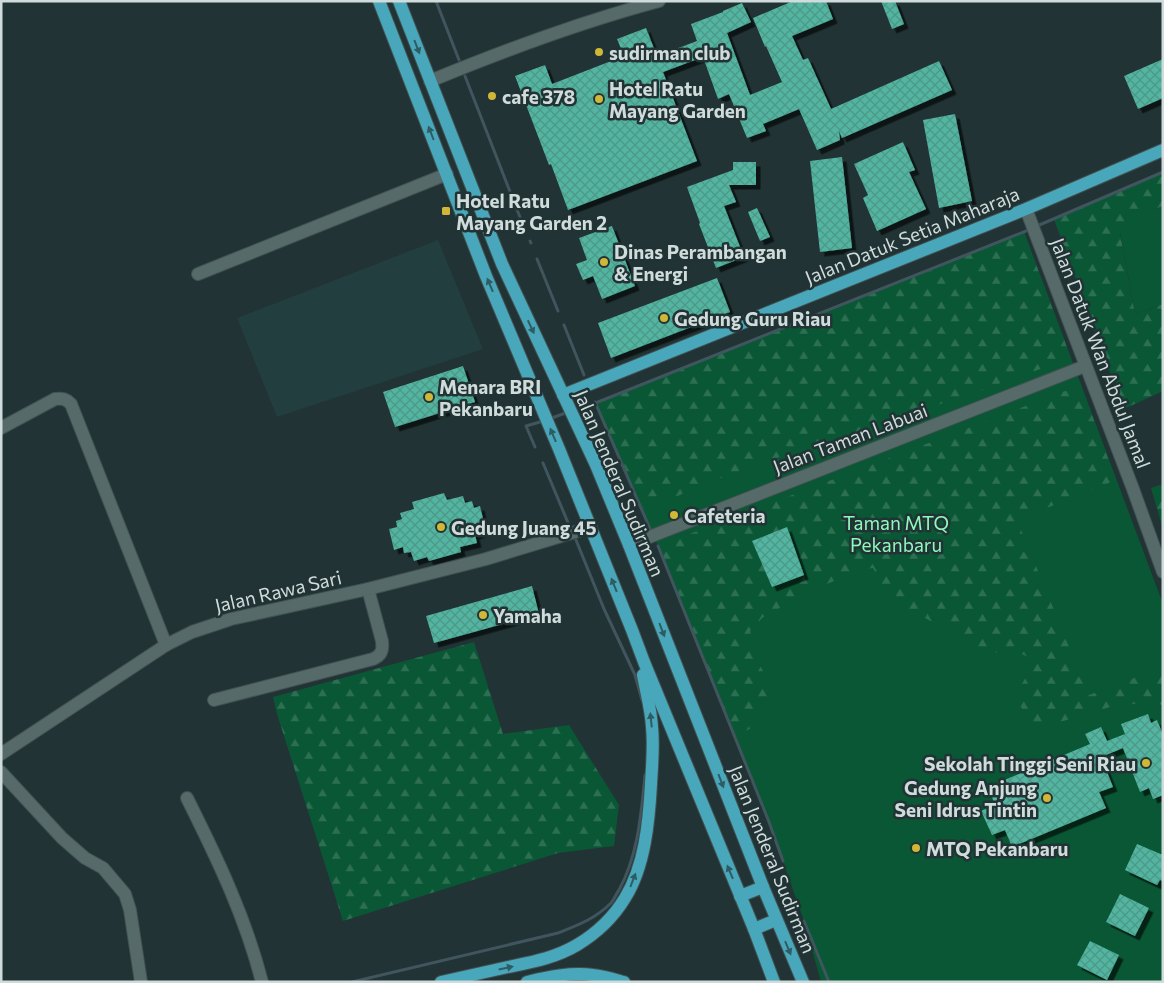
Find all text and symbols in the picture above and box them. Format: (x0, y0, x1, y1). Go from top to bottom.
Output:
one-way arrow (413, 40, 421, 55)
place label: sudirman club (609, 41, 731, 64)
marker: sudirman club (593, 46, 605, 58)
place label: Hotel Ratu Mayang Garden (609, 77, 746, 122)
place label: cafe 378 (502, 85, 575, 108)
marker: cafe 378 (486, 90, 498, 102)
marker: Hotel Ratu Mayang Garden (593, 93, 605, 105)
one-way arrow (427, 125, 435, 140)
street label: Jalan Datuk Setia Maharaja (801, 181, 1023, 289)
place label: Hotel Ratu Mayang Garden 2 (456, 189, 607, 234)
marker: Hotel Ratu Mayang Garden 2 (440, 205, 452, 217)
street label: Jalan Datuk Wan Abdul Jamal (1046, 234, 1156, 472)
place label: Dinas Perambangan & Energi (614, 240, 787, 285)
marker: Dinas Perambangan & Energi (598, 256, 610, 268)
one-way arrow (485, 278, 493, 292)
place label: Gedung Guru Riau (674, 307, 831, 330)
marker: Gedung Guru Riau (658, 312, 670, 324)
one-way arrow (527, 320, 535, 334)
place label: Menara BRI Pekanbaru (439, 375, 541, 420)
street label: Jalan Jenderal Sudirman (570, 386, 670, 580)
marker: Menara BRI Pekanbaru (423, 391, 435, 403)
street label: Jalan Taman Labuai (769, 398, 931, 478)
one-way arrow (548, 427, 556, 442)
place label: Cafeteria (684, 504, 765, 527)
marker: Cafeteria (668, 509, 680, 521)
park label: Taman MTQ Pekanbaru (843, 511, 949, 556)
place label: Gedung Juang 45 (451, 516, 597, 539)
marker: Gedung Juang 45 (435, 521, 447, 533)
street label: Jalan Rawa Sari (212, 565, 344, 617)
one-way arrow (609, 578, 617, 592)
place label: Yamaha (493, 604, 562, 627)
marker: Yamaha (477, 609, 489, 621)
one-way arrow (658, 623, 666, 638)
one-way arrow (647, 712, 655, 728)
place label: Sekolah Tinggi Seni Riau (924, 752, 1136, 775)
marker: Sekolah Tinggi Seni Riau (1140, 757, 1152, 769)
street label: Jalan Jenderal Sudirman (725, 762, 821, 956)
one-way arrow (718, 774, 725, 789)
place label: Gedung Anjung Seni Idrus Tintin (895, 776, 1038, 821)
marker: Gedung Anjung Seni Idrus Tintin (1041, 792, 1053, 804)
place label: MTQ Pekanbaru (926, 837, 1068, 860)
marker: MTQ Pekanbaru (910, 842, 922, 854)
one-way arrow (725, 865, 733, 879)
one-way arrow (630, 873, 638, 888)
one-way arrow (785, 941, 793, 955)
one-way arrow (498, 964, 513, 972)

